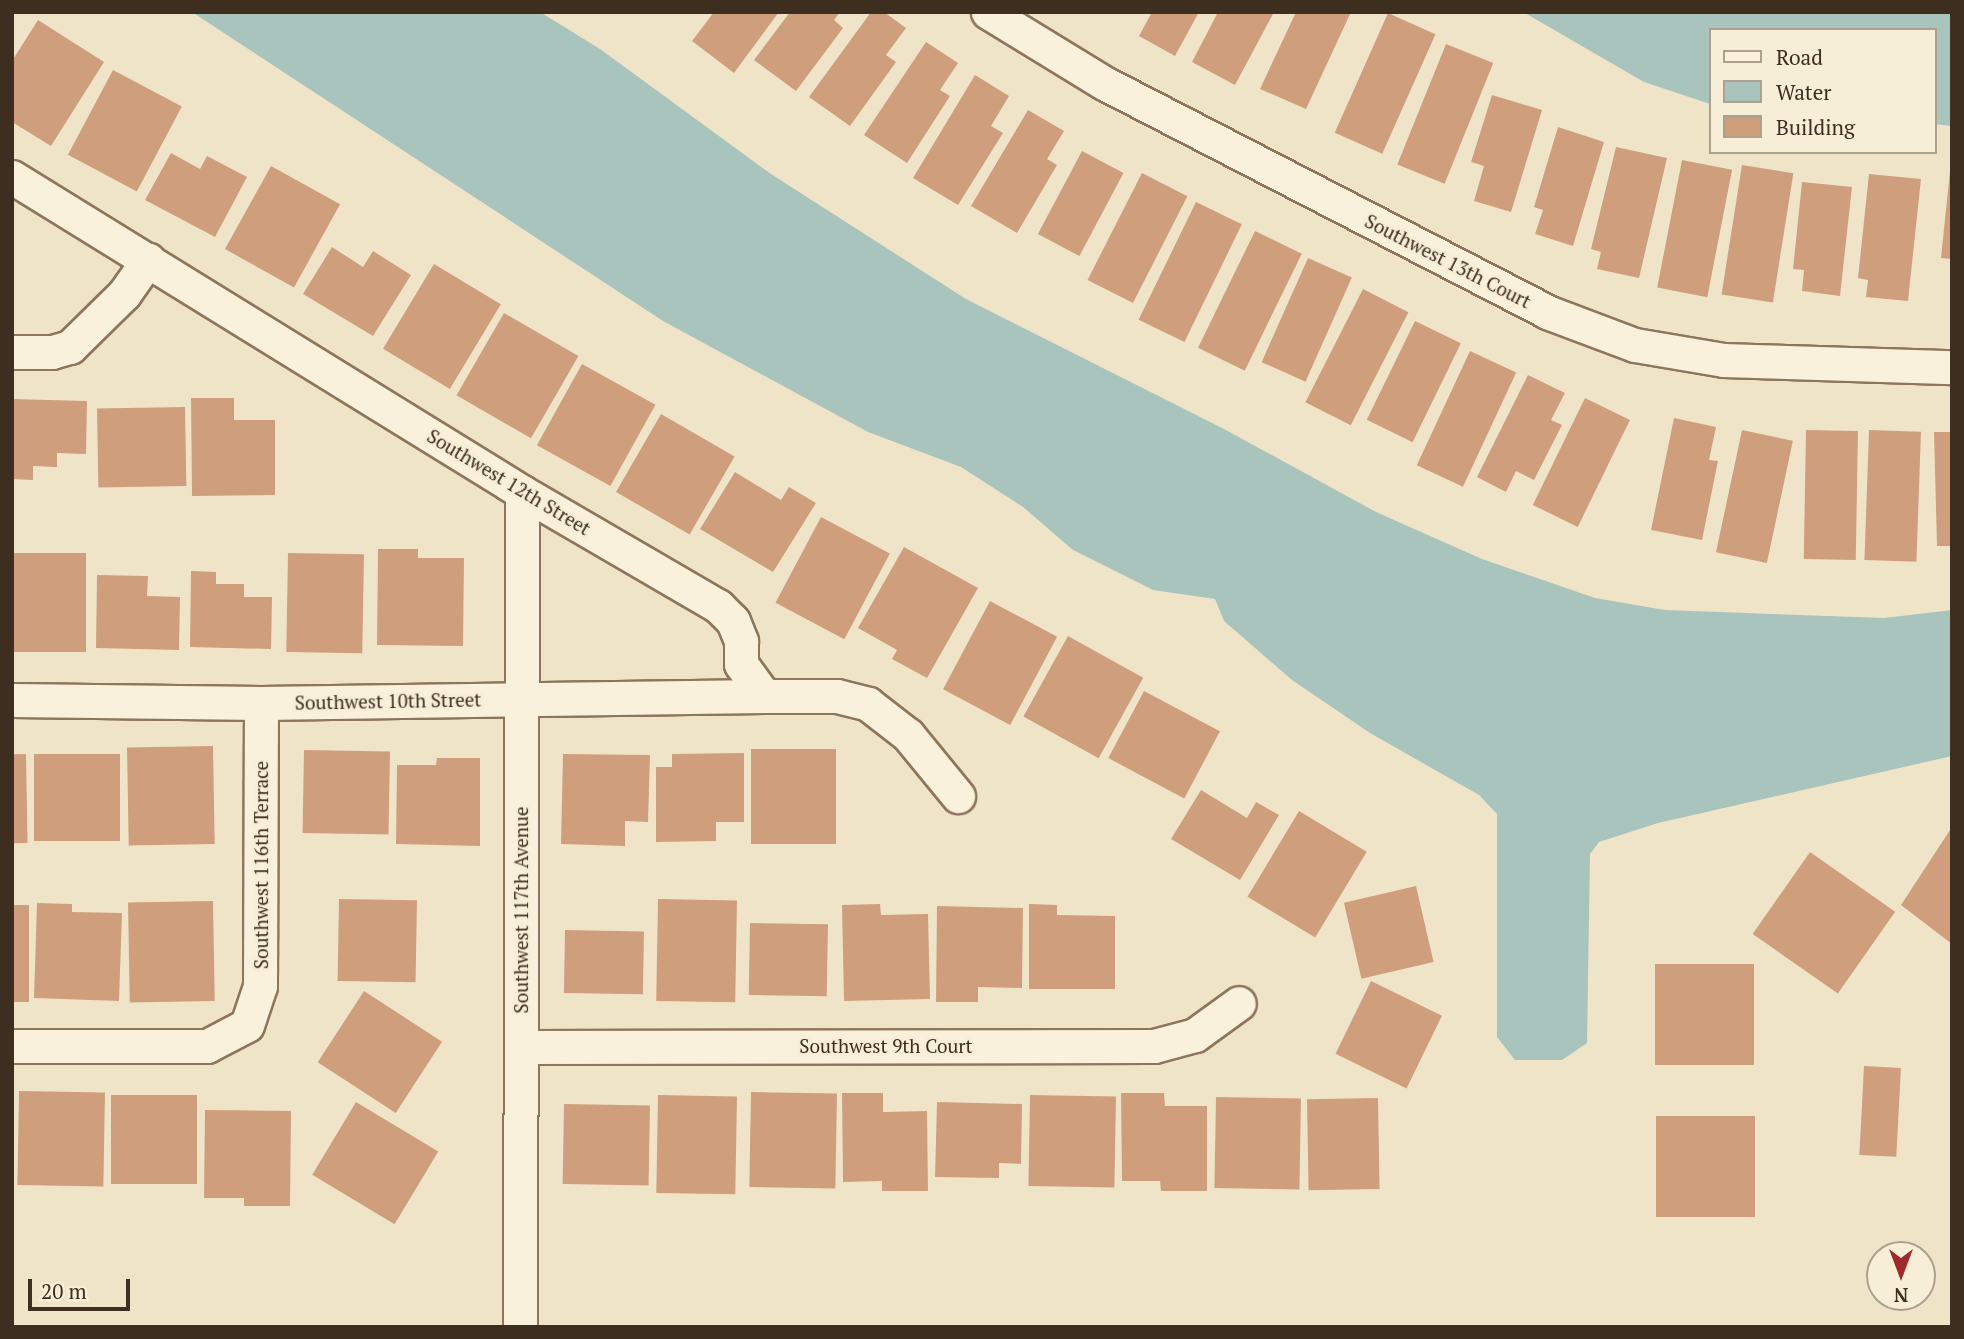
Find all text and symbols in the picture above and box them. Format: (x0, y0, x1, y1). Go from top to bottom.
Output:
legend (1708, 28, 1936, 154)
text: Road (1776, 43, 1823, 71)
text: Water (1776, 78, 1831, 106)
text: Building (1776, 113, 1855, 141)
street label: Southwest 13th Court (1361, 209, 1535, 313)
street label: Southwest 12th Street (423, 424, 595, 540)
street label: Southwest 10th Street (295, 688, 481, 714)
street label: Southwest 116th Terrace (250, 761, 272, 969)
street label: Southwest 117th Avenue (510, 806, 532, 1014)
street label: Southwest 9th Court (799, 1035, 973, 1057)
north arrow (1866, 1241, 1936, 1311)
scale bar (32, 1266, 133, 1310)
text: 20 m (41, 1277, 87, 1305)
text: N (1894, 1283, 1908, 1308)

